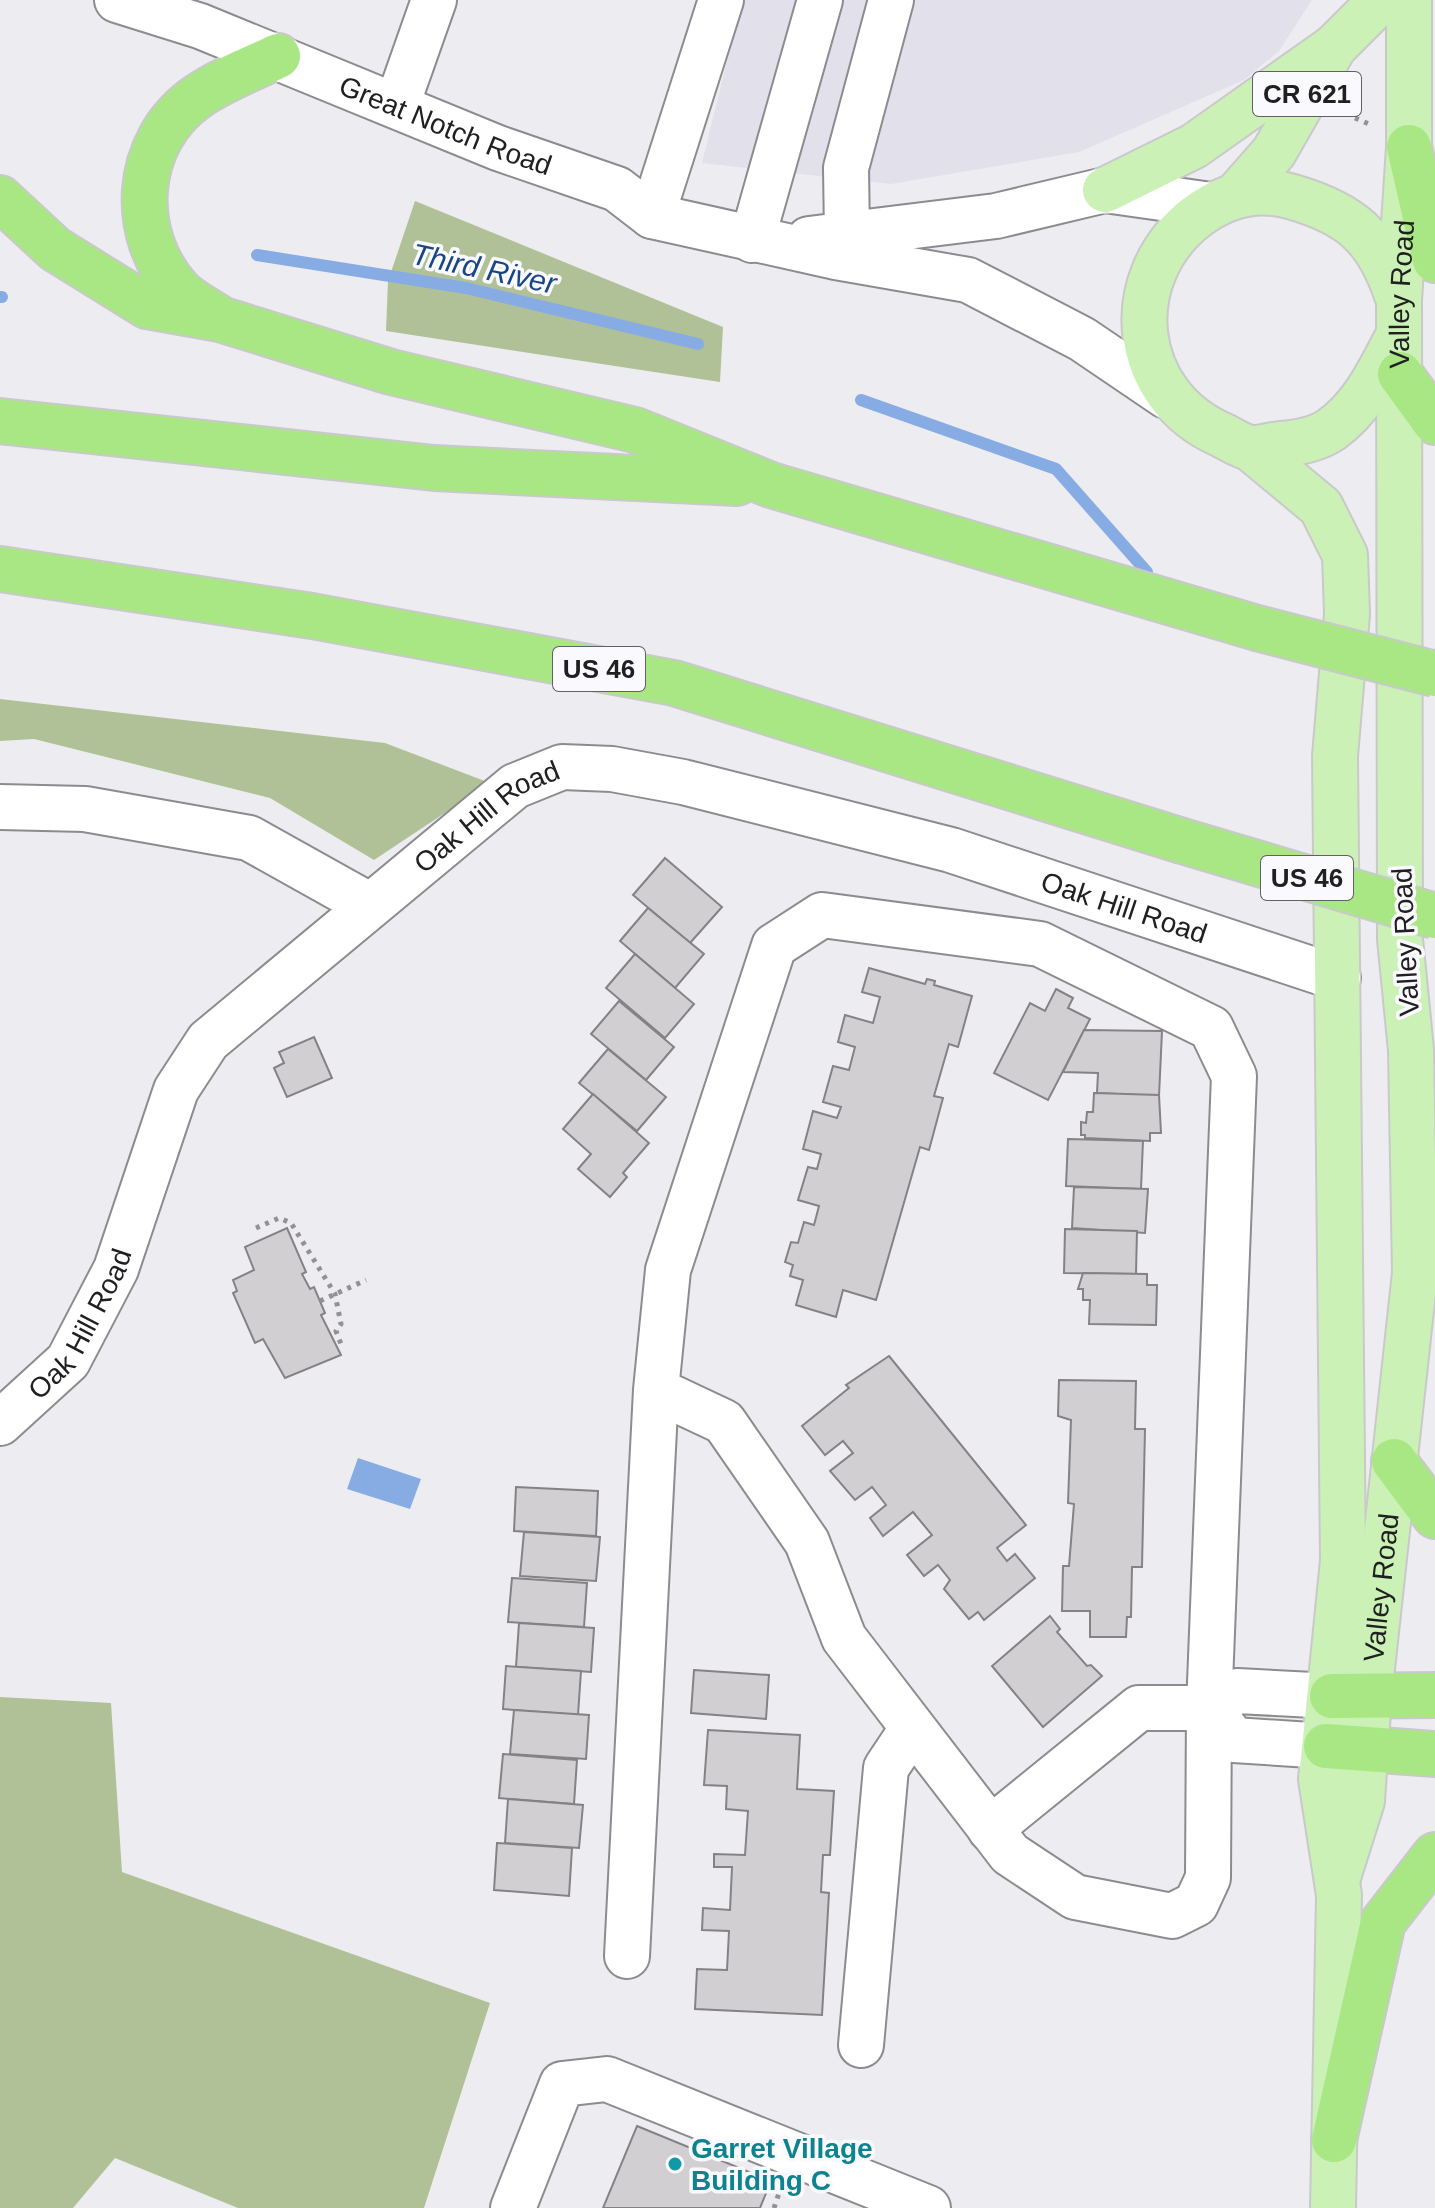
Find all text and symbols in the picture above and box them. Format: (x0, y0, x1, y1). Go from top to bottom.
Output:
street label: Great Notch Road (335, 70, 556, 181)
road number: CR 621 (1253, 72, 1361, 116)
street label: Valley Road (1384, 219, 1420, 369)
water label: Third River (409, 237, 560, 300)
road number: US 46 (553, 647, 645, 691)
street label: Oak Hill Road (408, 755, 564, 879)
road number: US 46 (1261, 856, 1353, 900)
street label: Oak Hill Road (1037, 866, 1211, 950)
street label: Valley Road (1386, 867, 1425, 1017)
street label: Oak Hill Road (22, 1245, 138, 1405)
street label: Valley Road (1358, 1512, 1405, 1663)
place label: Garret Village Building C (691, 2133, 873, 2196)
marker: Garret Village Building C (666, 2155, 684, 2173)

